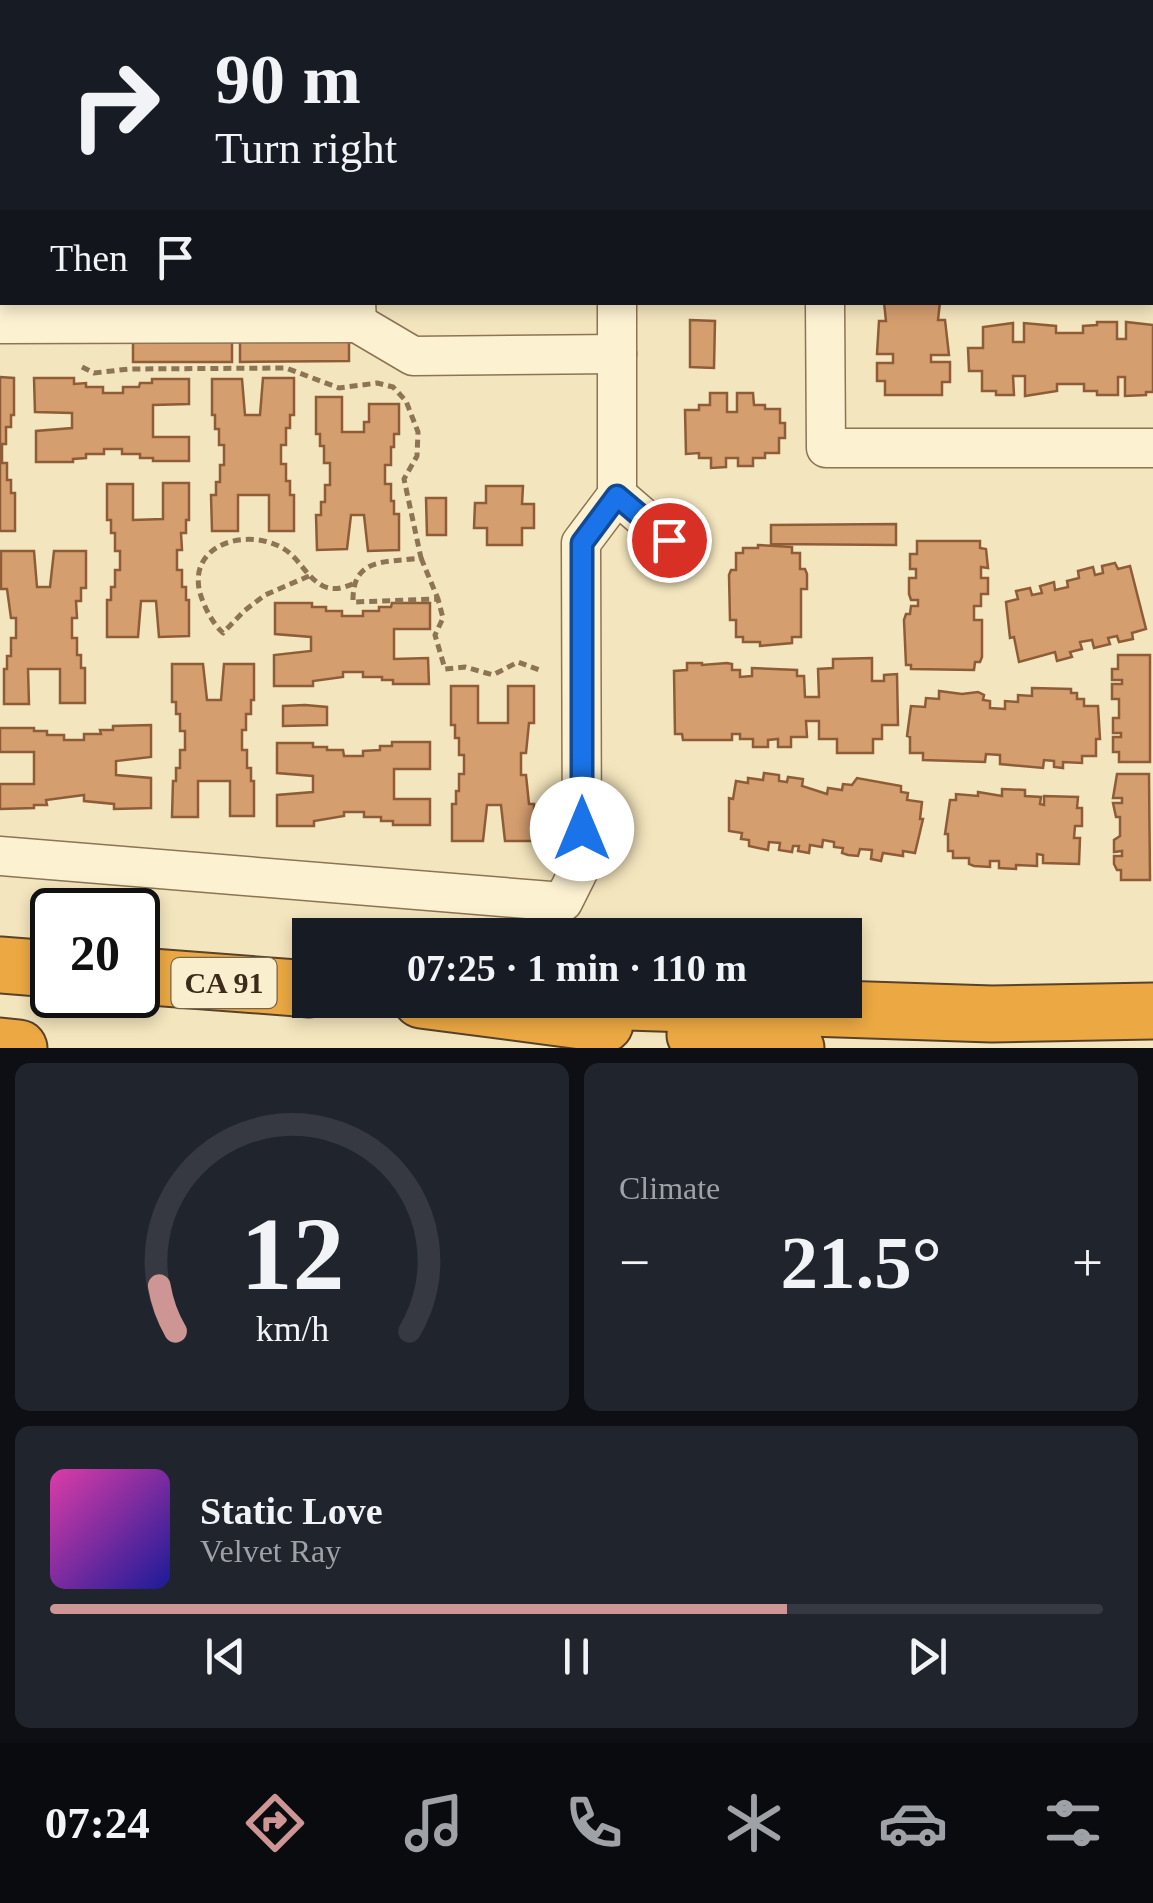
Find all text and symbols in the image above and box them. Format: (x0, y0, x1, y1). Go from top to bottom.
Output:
icon: right (50, 40, 180, 170)
text: 90 m (215, 41, 361, 118)
text: Turn right (215, 123, 397, 173)
icon: arrive (148, 230, 203, 285)
text: Then (50, 237, 128, 279)
pin (627, 498, 712, 583)
icon: arrive (642, 513, 697, 568)
position arrow (530, 777, 634, 881)
speed limit sign: 20 (30, 888, 160, 1018)
text: 07:25 · 1 min · 110 m (407, 947, 747, 989)
road number: CA 91 (172, 958, 276, 1008)
text: Climate (619, 1170, 720, 1206)
text: 12 (240, 1196, 344, 1311)
text: 21.5° (780, 1221, 942, 1304)
text: − (619, 1232, 650, 1293)
text: + (1072, 1232, 1103, 1293)
text: km/h (255, 1309, 329, 1349)
text: Static Love (200, 1490, 383, 1532)
text: Velvet Ray (200, 1533, 341, 1569)
icon: previous (198, 1629, 253, 1684)
icon: pause (549, 1629, 604, 1684)
icon: next (900, 1629, 955, 1684)
icon: directions (240, 1788, 310, 1858)
icon: music (399, 1788, 469, 1858)
icon: phone (559, 1788, 629, 1858)
icon: climate (719, 1788, 789, 1858)
icon: car (878, 1788, 948, 1858)
icon: filters (1038, 1788, 1108, 1858)
text: 07:24 (45, 1798, 150, 1848)

